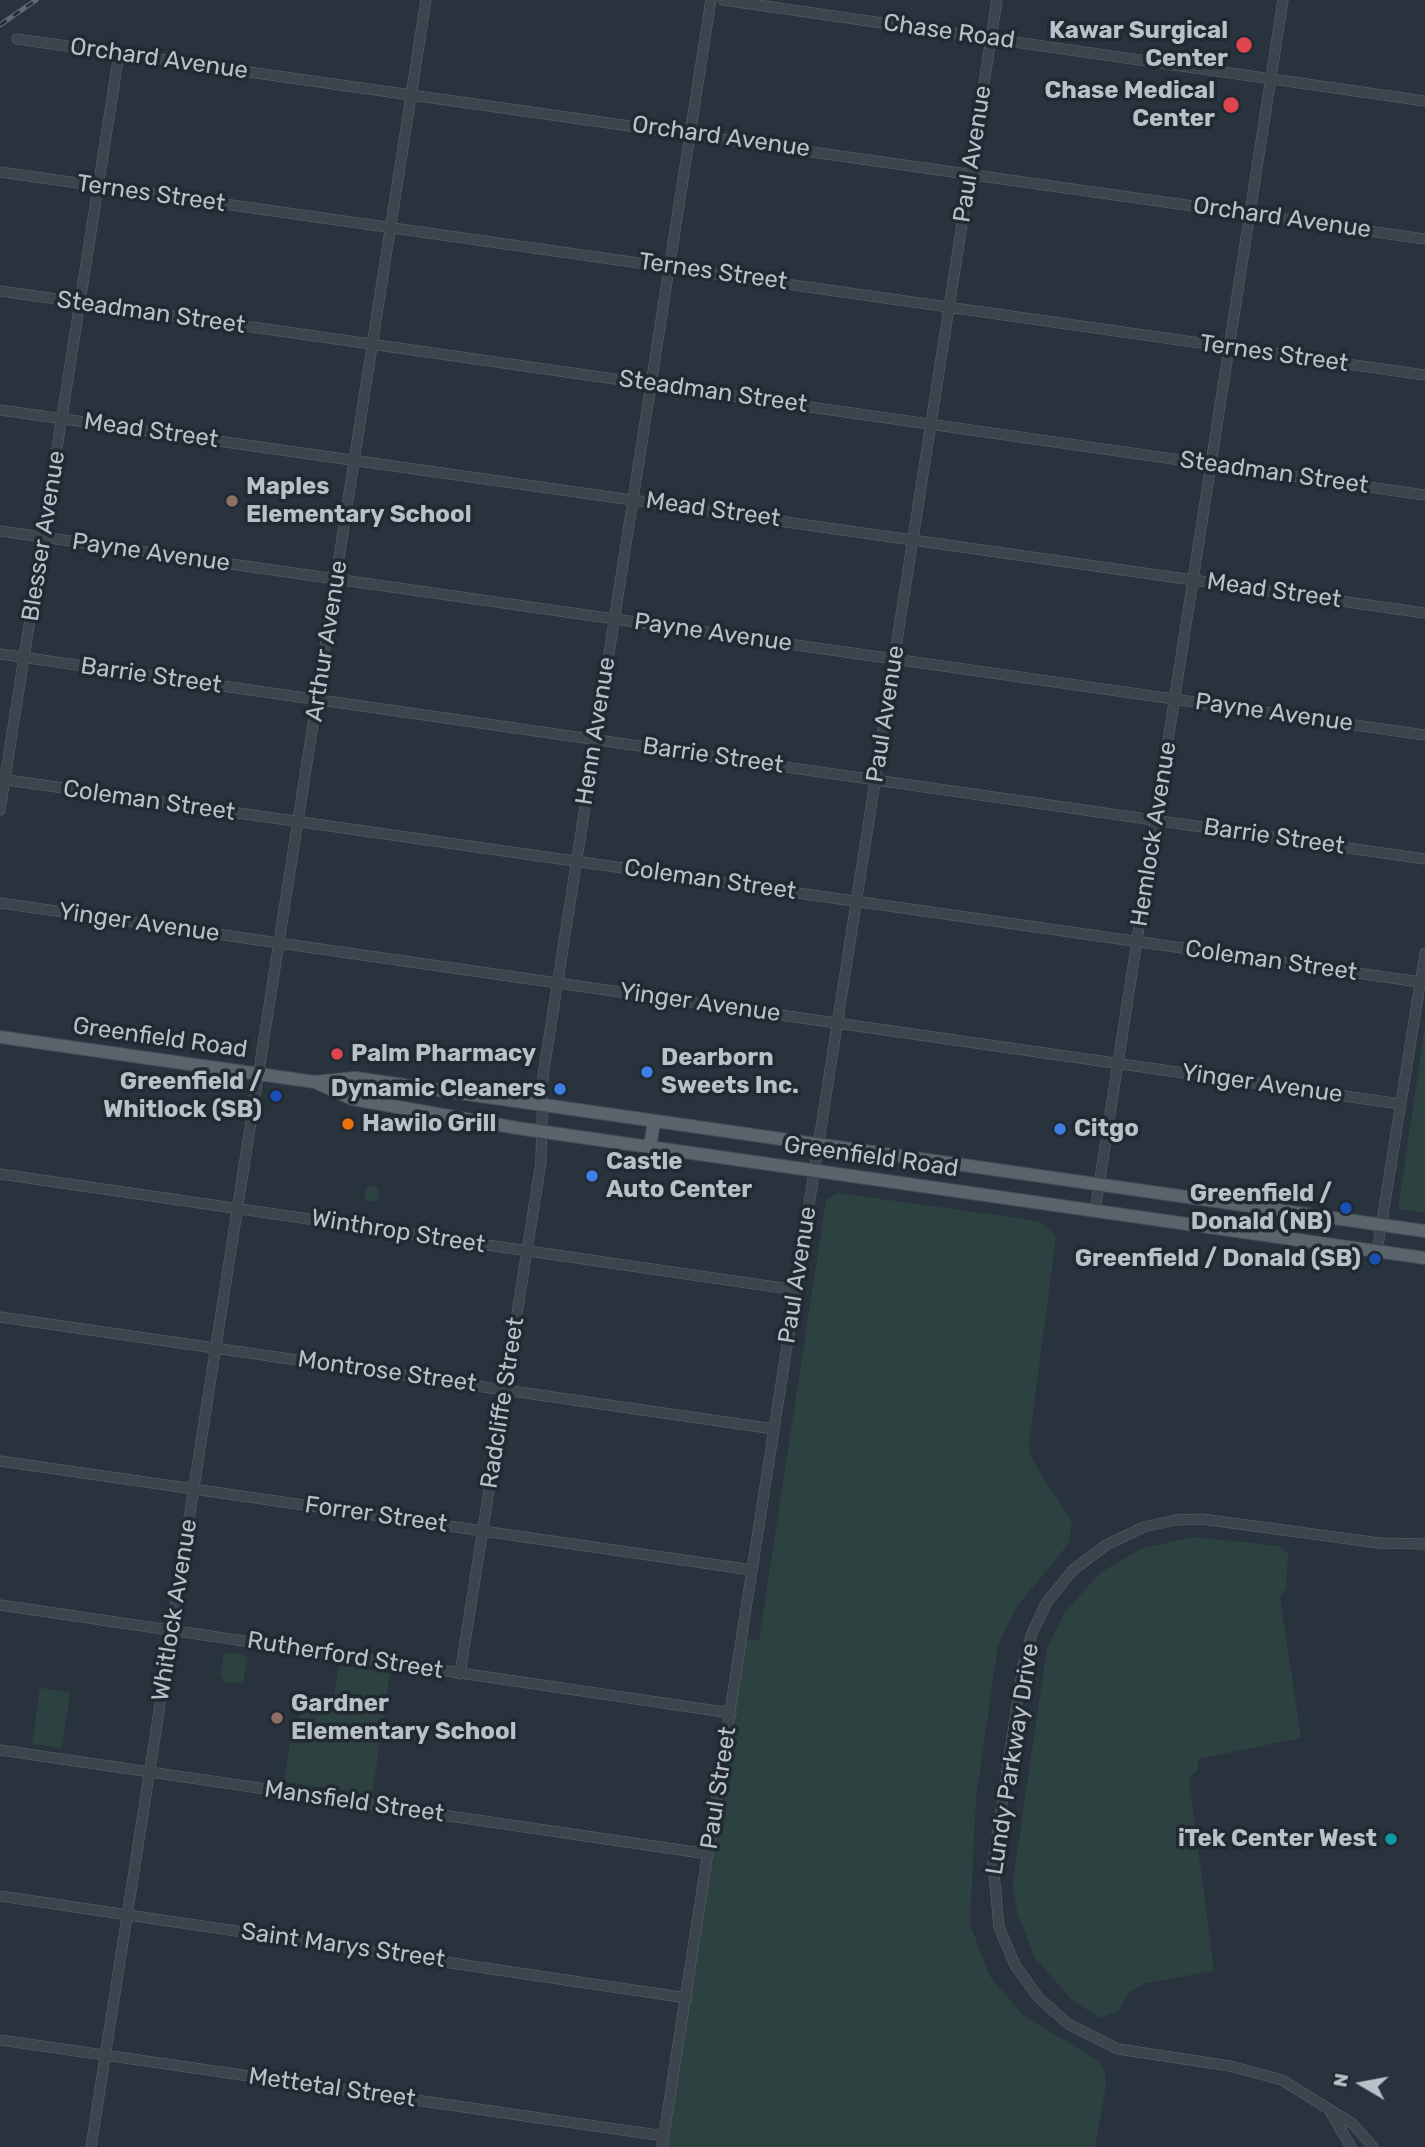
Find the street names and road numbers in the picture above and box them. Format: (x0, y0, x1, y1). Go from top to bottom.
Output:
street label: Chase Road (881, 9, 1017, 55)
street label: Orchard Avenue (68, 32, 250, 86)
street label: Paul Avenue (948, 83, 998, 225)
street label: Orchard Avenue (630, 110, 812, 164)
street label: Ternes Street (75, 169, 227, 219)
street label: Orchard Avenue (1191, 191, 1373, 245)
street label: Ternes Street (637, 247, 789, 297)
street label: Steadman Street (55, 286, 247, 340)
street label: Ternes Street (1198, 329, 1350, 379)
street label: Steadman Street (617, 365, 809, 419)
street label: Mead Street (82, 407, 220, 455)
street label: Steadman Street (1178, 446, 1370, 500)
street label: Blesser Avenue (16, 449, 72, 623)
street label: Mead Street (644, 486, 782, 534)
street label: Payne Avenue (70, 528, 232, 578)
street label: Arthur Avenue (300, 558, 354, 724)
street label: Mead Street (1205, 567, 1343, 615)
street label: Payne Avenue (632, 608, 794, 658)
street label: Paul Avenue (861, 643, 911, 785)
street label: Barrie Street (79, 652, 223, 700)
street label: Henn Avenue (570, 655, 622, 807)
street label: Payne Avenue (1193, 688, 1355, 738)
street label: Barrie Street (641, 732, 785, 780)
street label: Hemlock Avenue (1125, 739, 1183, 929)
street label: Coleman Street (61, 775, 237, 827)
street label: Barrie Street (1202, 813, 1346, 861)
street label: Coleman Street (622, 854, 798, 906)
street label: Yinger Avenue (57, 897, 221, 949)
street label: Coleman Street (1183, 935, 1359, 987)
street label: Yinger Avenue (618, 977, 782, 1029)
street label: Greenfield Road (71, 1011, 249, 1065)
street label: Yinger Avenue (1180, 1058, 1344, 1110)
street label: Greenfield Road (782, 1130, 960, 1184)
street label: Winthrop Street (309, 1204, 487, 1260)
street label: Paul Avenue (773, 1204, 823, 1346)
street label: Radcliffe Street (475, 1315, 531, 1491)
street label: Montrose Street (296, 1345, 478, 1399)
street label: Forrer Street (303, 1491, 449, 1539)
street label: Whitlock Avenue (146, 1517, 204, 1703)
street label: Rutherford Street (245, 1626, 445, 1686)
street label: Lundy Parkway Drive (980, 1641, 1046, 1877)
street label: Paul Street (695, 1725, 743, 1851)
street label: Mansfield Street (262, 1775, 446, 1829)
street label: Saint Marys Street (239, 1917, 447, 1975)
street label: Mettetal Street (247, 2062, 417, 2114)

